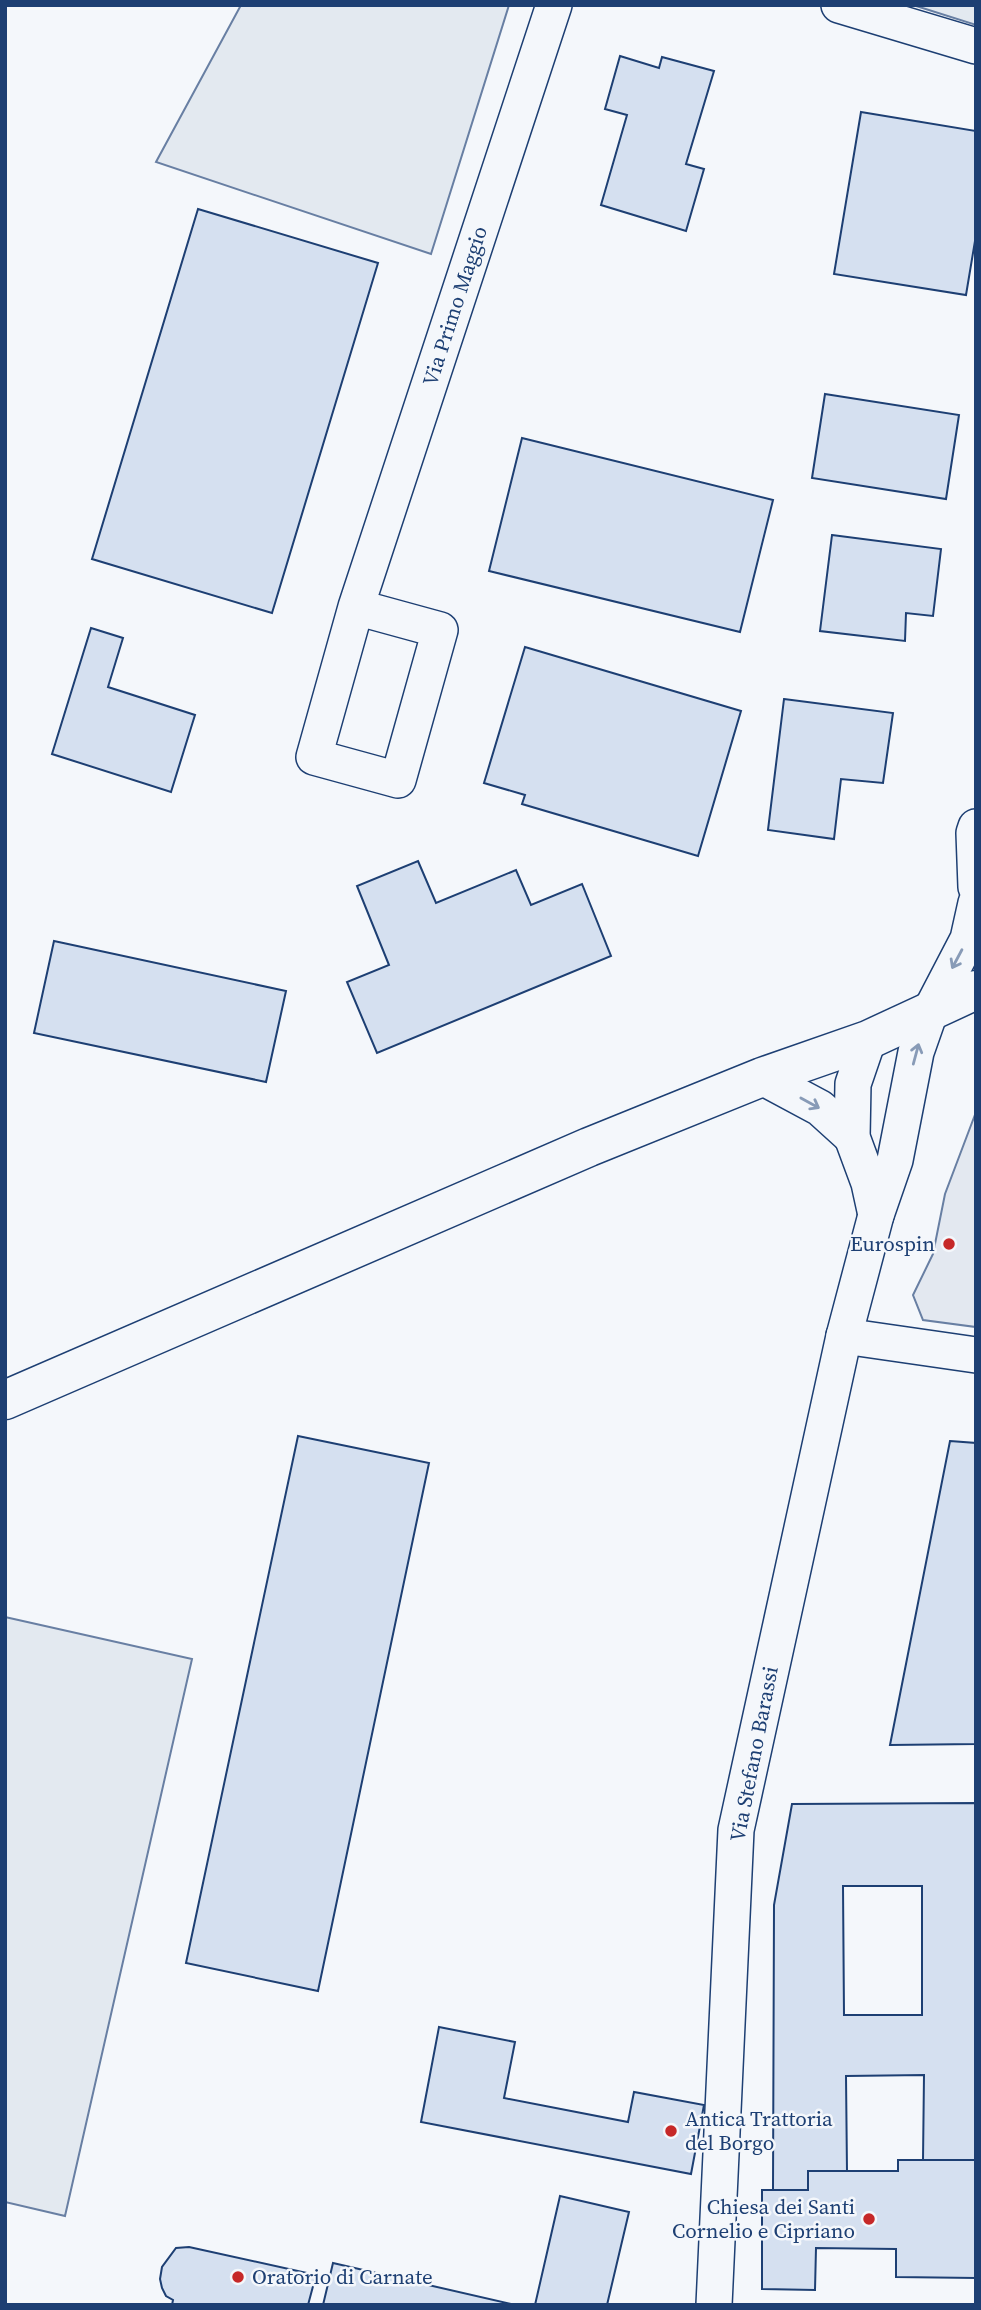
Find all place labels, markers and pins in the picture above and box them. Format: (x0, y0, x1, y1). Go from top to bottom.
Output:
place label: Eurospin (850, 1229, 935, 1258)
marker: Eurospin (941, 1236, 957, 1252)
place label: Antica Trattoria del Borgo (685, 2104, 833, 2157)
marker: Antica Trattoria del Borgo (663, 2123, 679, 2139)
place label: Chiesa dei Santi Cornelio e Cipriano (672, 2192, 855, 2245)
marker: Chiesa dei Santi Cornelio e Cipriano (861, 2211, 877, 2227)
place label: Oratorio di Carnate (252, 2262, 433, 2291)
marker: Oratorio di Carnate (230, 2269, 246, 2285)

